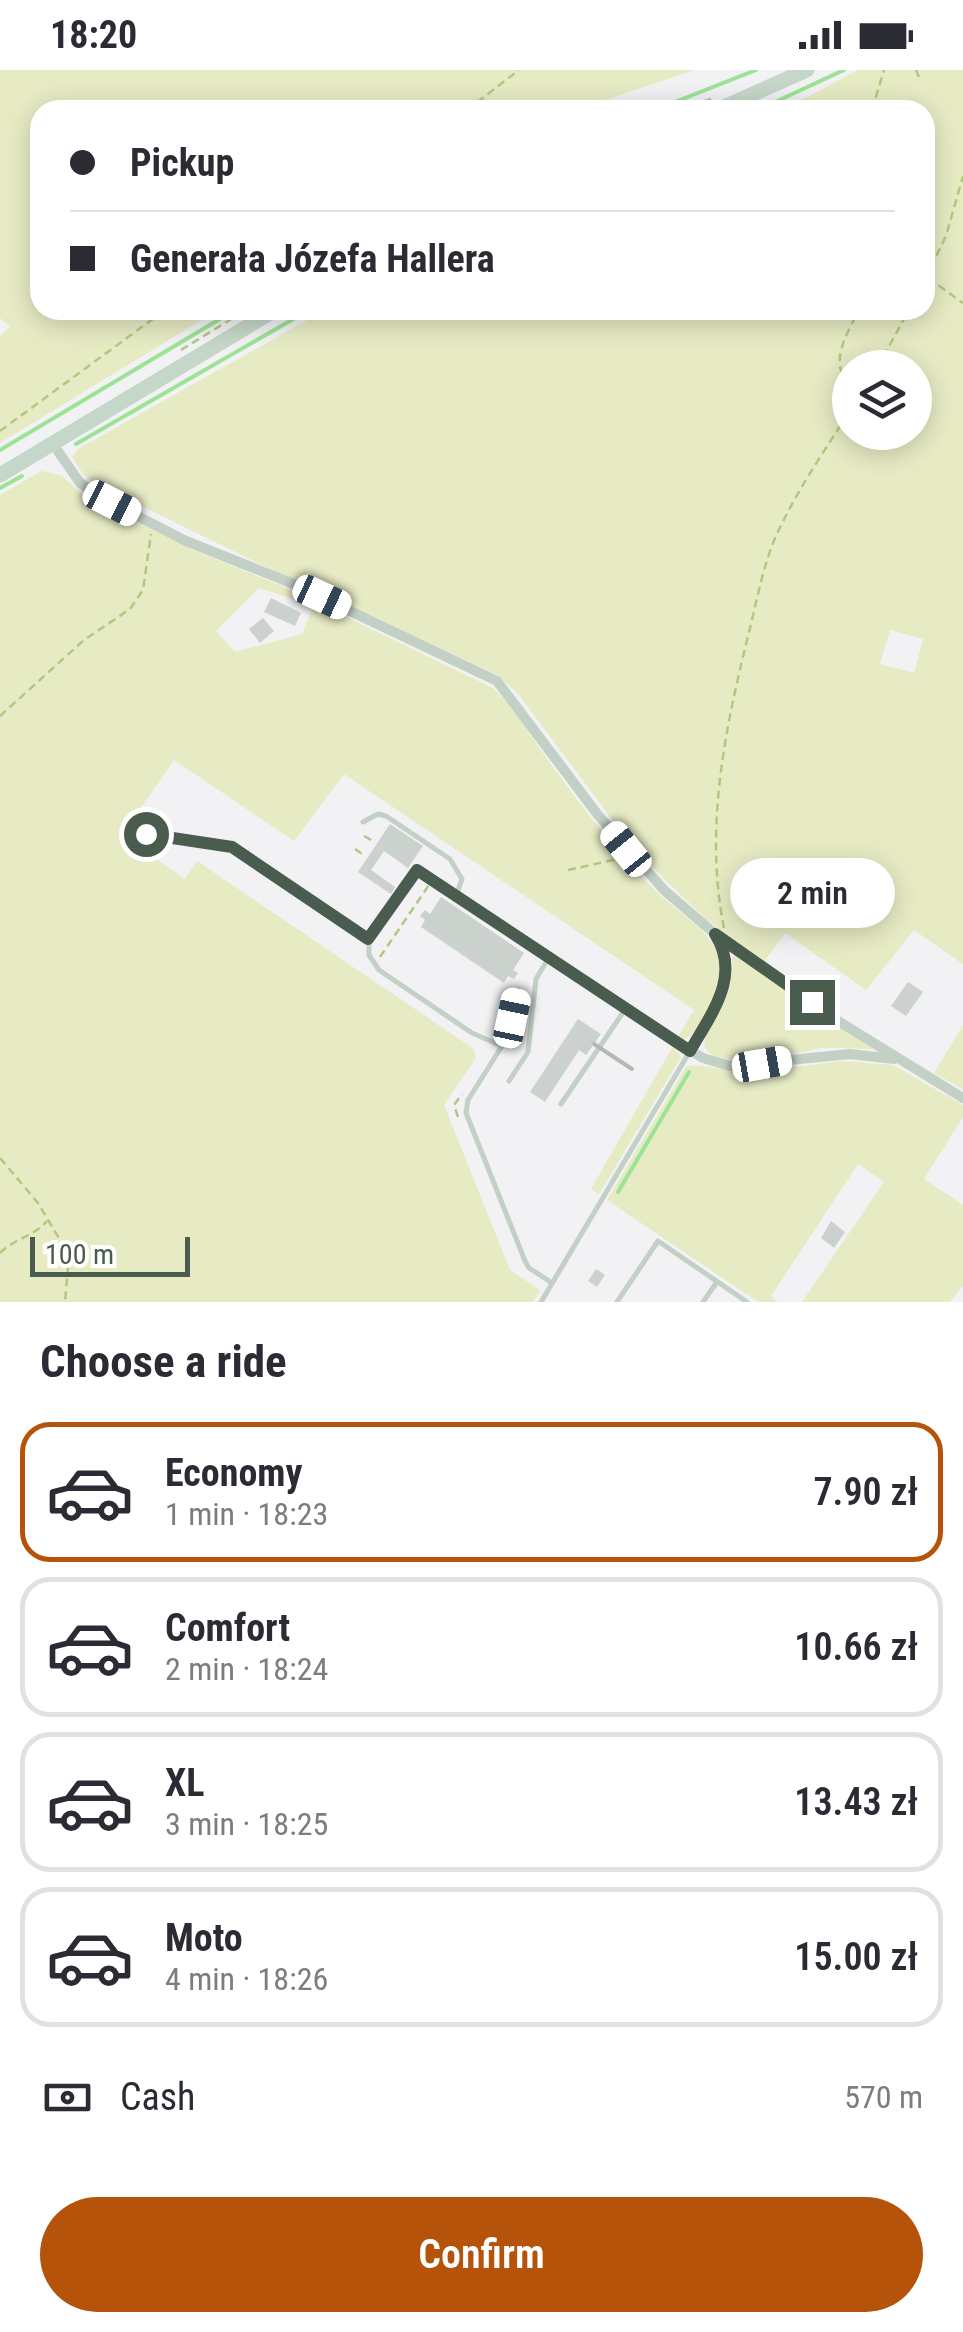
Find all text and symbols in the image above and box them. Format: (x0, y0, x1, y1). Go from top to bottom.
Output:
text: 18:20 (50, 13, 137, 57)
text: Pickup (130, 141, 234, 185)
text: Generała Józefa Hallera (130, 237, 495, 281)
map controls (832, 350, 932, 450)
button: layers (832, 350, 932, 450)
car (78, 476, 146, 530)
car (288, 571, 356, 623)
route start (124, 812, 169, 857)
car (595, 816, 657, 882)
callout: 2 min (730, 857, 894, 927)
text: 2 min (777, 874, 848, 912)
route end (790, 980, 835, 1025)
car (491, 986, 533, 1050)
car (730, 1044, 794, 1084)
scale bar (30, 1232, 190, 1276)
text: 100 m (45, 1238, 114, 1271)
text: Choose a ride (40, 1335, 287, 1388)
icon: car (45, 1447, 135, 1537)
text: Economy (165, 1451, 302, 1495)
text: 7.90 zł (813, 1470, 918, 1514)
text: 1 min · 18:23 (165, 1495, 328, 1533)
icon: car (45, 1602, 135, 1692)
text: Comfort (165, 1606, 290, 1650)
text: 10.66 zł (794, 1625, 918, 1669)
text: 2 min · 18:24 (165, 1650, 328, 1688)
icon: car (45, 1757, 135, 1847)
text: XL (165, 1761, 204, 1805)
text: 13.43 zł (794, 1780, 918, 1824)
text: 3 min · 18:25 (165, 1805, 328, 1843)
icon: car (45, 1912, 135, 2002)
text: Moto (165, 1916, 243, 1960)
text: 15.00 zł (794, 1935, 918, 1979)
text: 4 min · 18:26 (165, 1960, 328, 1998)
icon: cash (40, 2070, 95, 2125)
text: Cash (120, 2075, 195, 2119)
text: 570 m (844, 2078, 923, 2116)
button: Confirm (40, 2197, 923, 2312)

